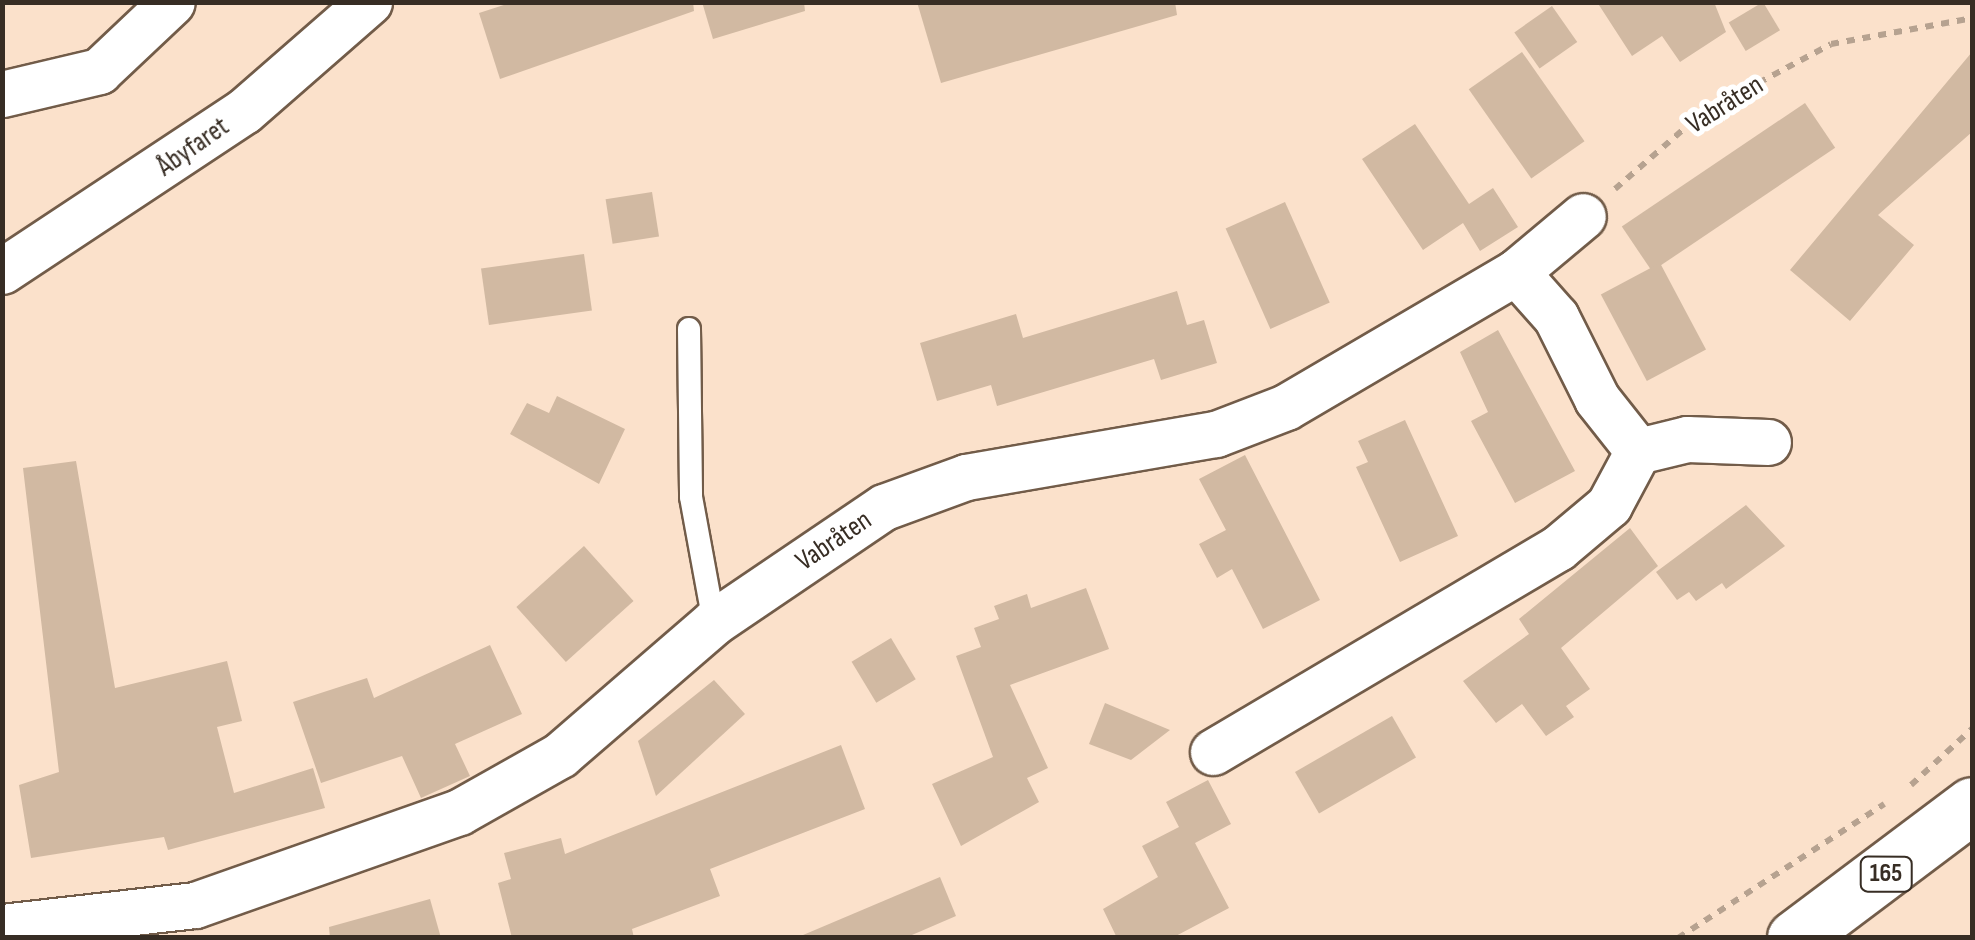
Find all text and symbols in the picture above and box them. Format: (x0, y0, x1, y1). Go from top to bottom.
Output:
street label: Vabråten (1680, 68, 1770, 142)
street label: Åbyfaret (150, 110, 236, 184)
street label: Vabråten (790, 504, 878, 578)
road number: 165 (1858, 854, 1914, 894)

